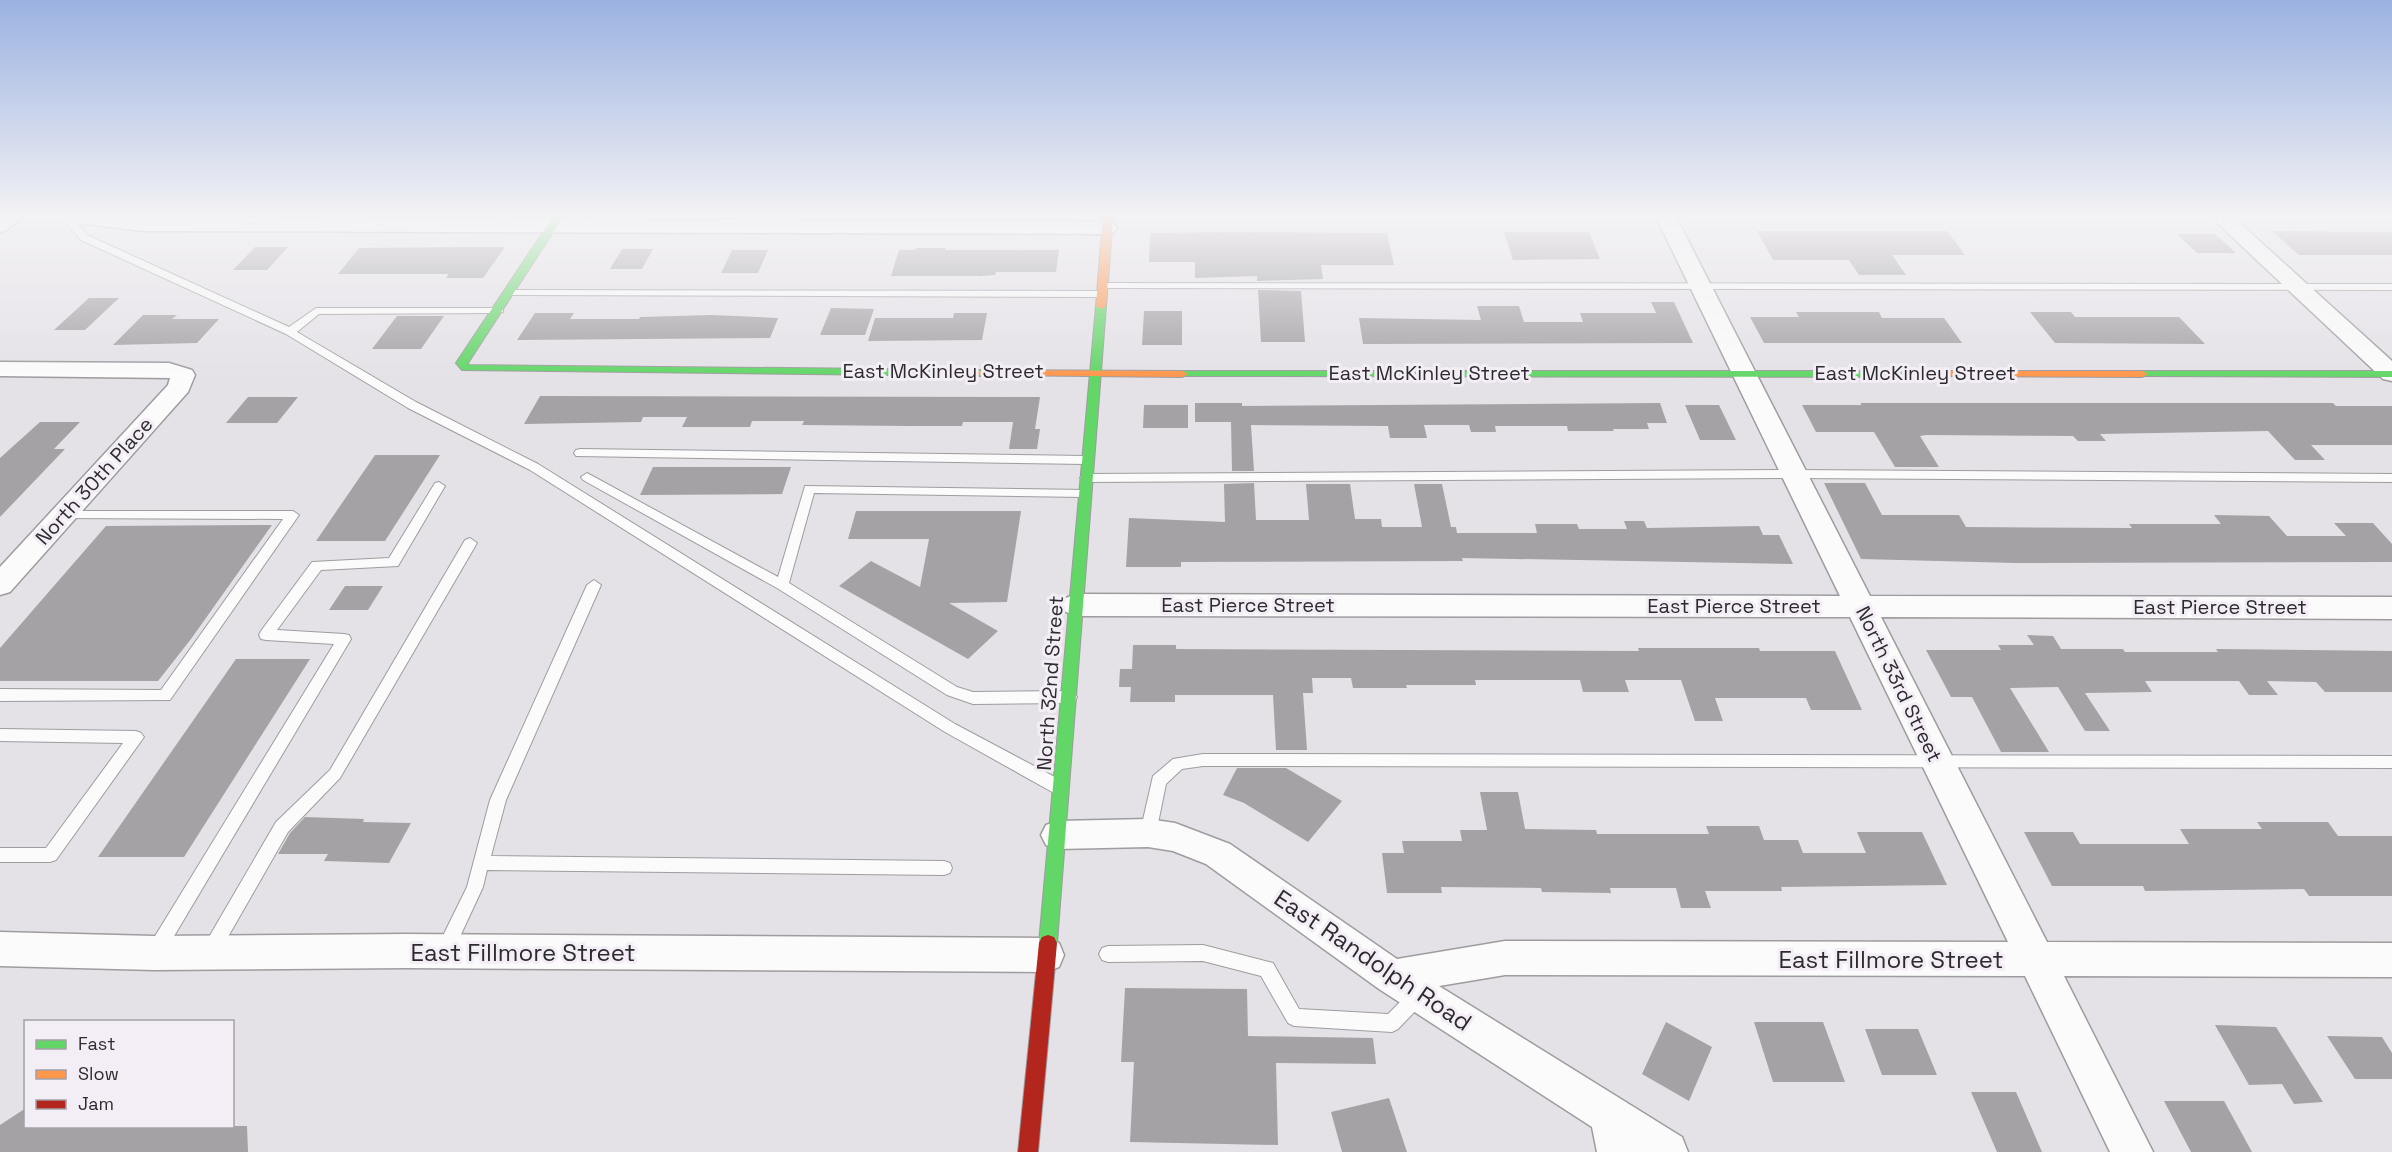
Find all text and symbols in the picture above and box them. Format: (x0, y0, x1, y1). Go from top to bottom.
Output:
street label: East McKinley Street (842, 358, 1044, 384)
street label: East McKinley Street (1328, 360, 1530, 386)
street label: East McKinley Street (1814, 360, 2016, 386)
street label: North 30th Place (30, 412, 158, 550)
street label: East Pierce Street (1161, 592, 1335, 618)
street label: East Pierce Street (1647, 593, 1821, 619)
street label: East Pierce Street (2133, 594, 2307, 620)
street label: North 32nd Street (1031, 595, 1069, 771)
street label: North 33rd Street (1850, 602, 1948, 766)
street label: East Randolph Road (1268, 882, 1478, 1038)
street label: East Fillmore Street (410, 937, 636, 968)
street label: East Fillmore Street (1778, 944, 2004, 975)
legend (24, 1020, 234, 1128)
text: Fast (78, 1032, 115, 1055)
text: Slow (78, 1062, 119, 1085)
text: Jam (78, 1092, 114, 1115)

